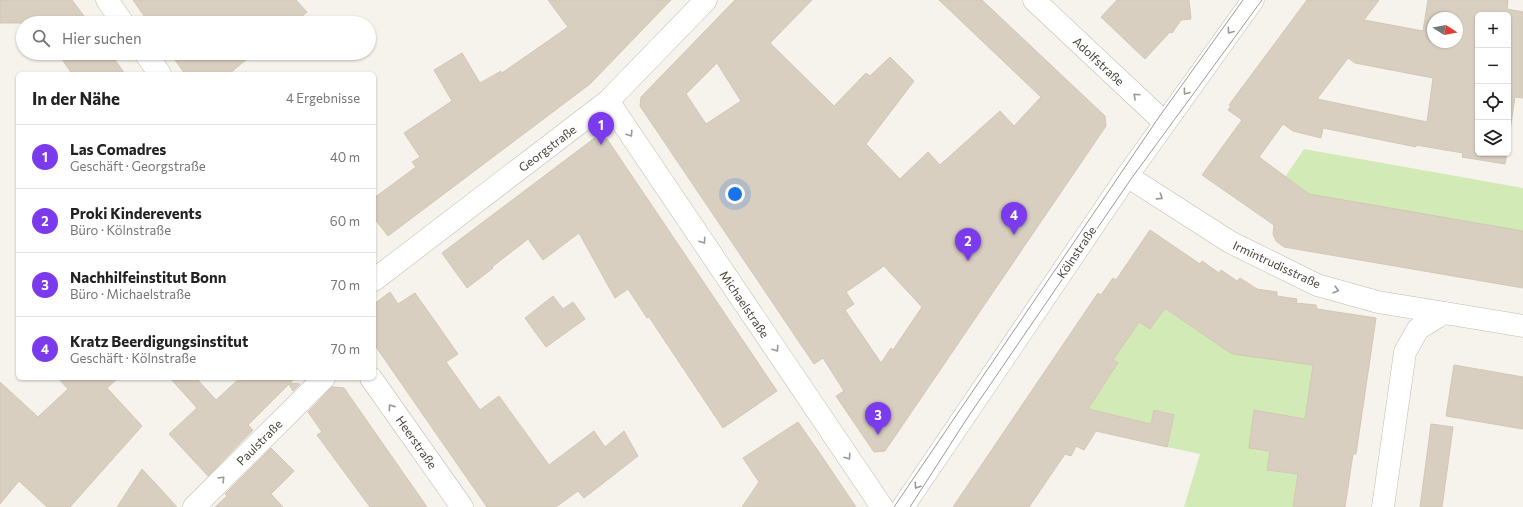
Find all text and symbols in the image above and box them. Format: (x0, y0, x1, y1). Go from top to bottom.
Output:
north arrow (1427, 12, 1463, 48)
map controls (1475, 12, 1511, 156)
button: + (1475, 12, 1511, 48)
search box (16, 16, 376, 60)
icon: search (30, 27, 52, 49)
one-way arrow (1227, 27, 1235, 34)
text: Hier suchen (62, 29, 142, 47)
street label: Adolfstraße (1071, 34, 1127, 88)
button: − (1475, 48, 1511, 84)
button: locate (1475, 84, 1511, 120)
text: In der Nähe (32, 88, 120, 109)
one-way arrow (1184, 88, 1191, 95)
text: 4 Ergebnisse (286, 90, 360, 106)
one-way arrow (1133, 93, 1141, 101)
pin: 1 (588, 112, 614, 145)
button: layers (1475, 120, 1511, 156)
street label: Georgstraße (515, 122, 579, 174)
one-way arrow (625, 129, 632, 136)
text: Las Comadres (70, 140, 166, 158)
text: 1 (42, 149, 48, 165)
text: 40 m (330, 149, 360, 165)
text: Geschäft · Georgstraße (70, 158, 206, 174)
your location (725, 184, 745, 204)
one-way arrow (1156, 193, 1163, 200)
pin: 4 (1001, 202, 1027, 235)
text: Proki Kinderevents (70, 204, 202, 222)
text: 2 (41, 213, 49, 229)
text: 60 m (330, 213, 360, 229)
text: Büro · Kölnstraße (70, 222, 171, 238)
street label: Kölnstraße (1054, 223, 1098, 281)
pin: 2 (955, 228, 981, 261)
one-way arrow (698, 237, 705, 244)
street label: Irmintrudisstraße (1231, 238, 1323, 290)
text: Nachhilfeinstitut Bonn (70, 268, 226, 286)
street label: Michaelstraße (717, 268, 773, 340)
text: 3 (41, 277, 49, 293)
text: 70 m (331, 277, 360, 293)
one-way arrow (1333, 285, 1340, 294)
text: Büro · Michaelstraße (70, 286, 191, 302)
text: Kratz Beerdigungsinstitut (70, 332, 248, 350)
text: 4 (41, 341, 49, 357)
text: 70 m (331, 341, 360, 357)
one-way arrow (771, 345, 779, 352)
text: Geschäft · Kölnstraße (70, 350, 196, 366)
pin: 3 (865, 402, 891, 435)
one-way arrow (389, 404, 396, 411)
street label: Heerstraße (394, 413, 440, 471)
street label: Paulstraße (233, 416, 285, 468)
one-way arrow (843, 453, 851, 460)
one-way arrow (217, 476, 225, 484)
one-way arrow (915, 482, 922, 489)

